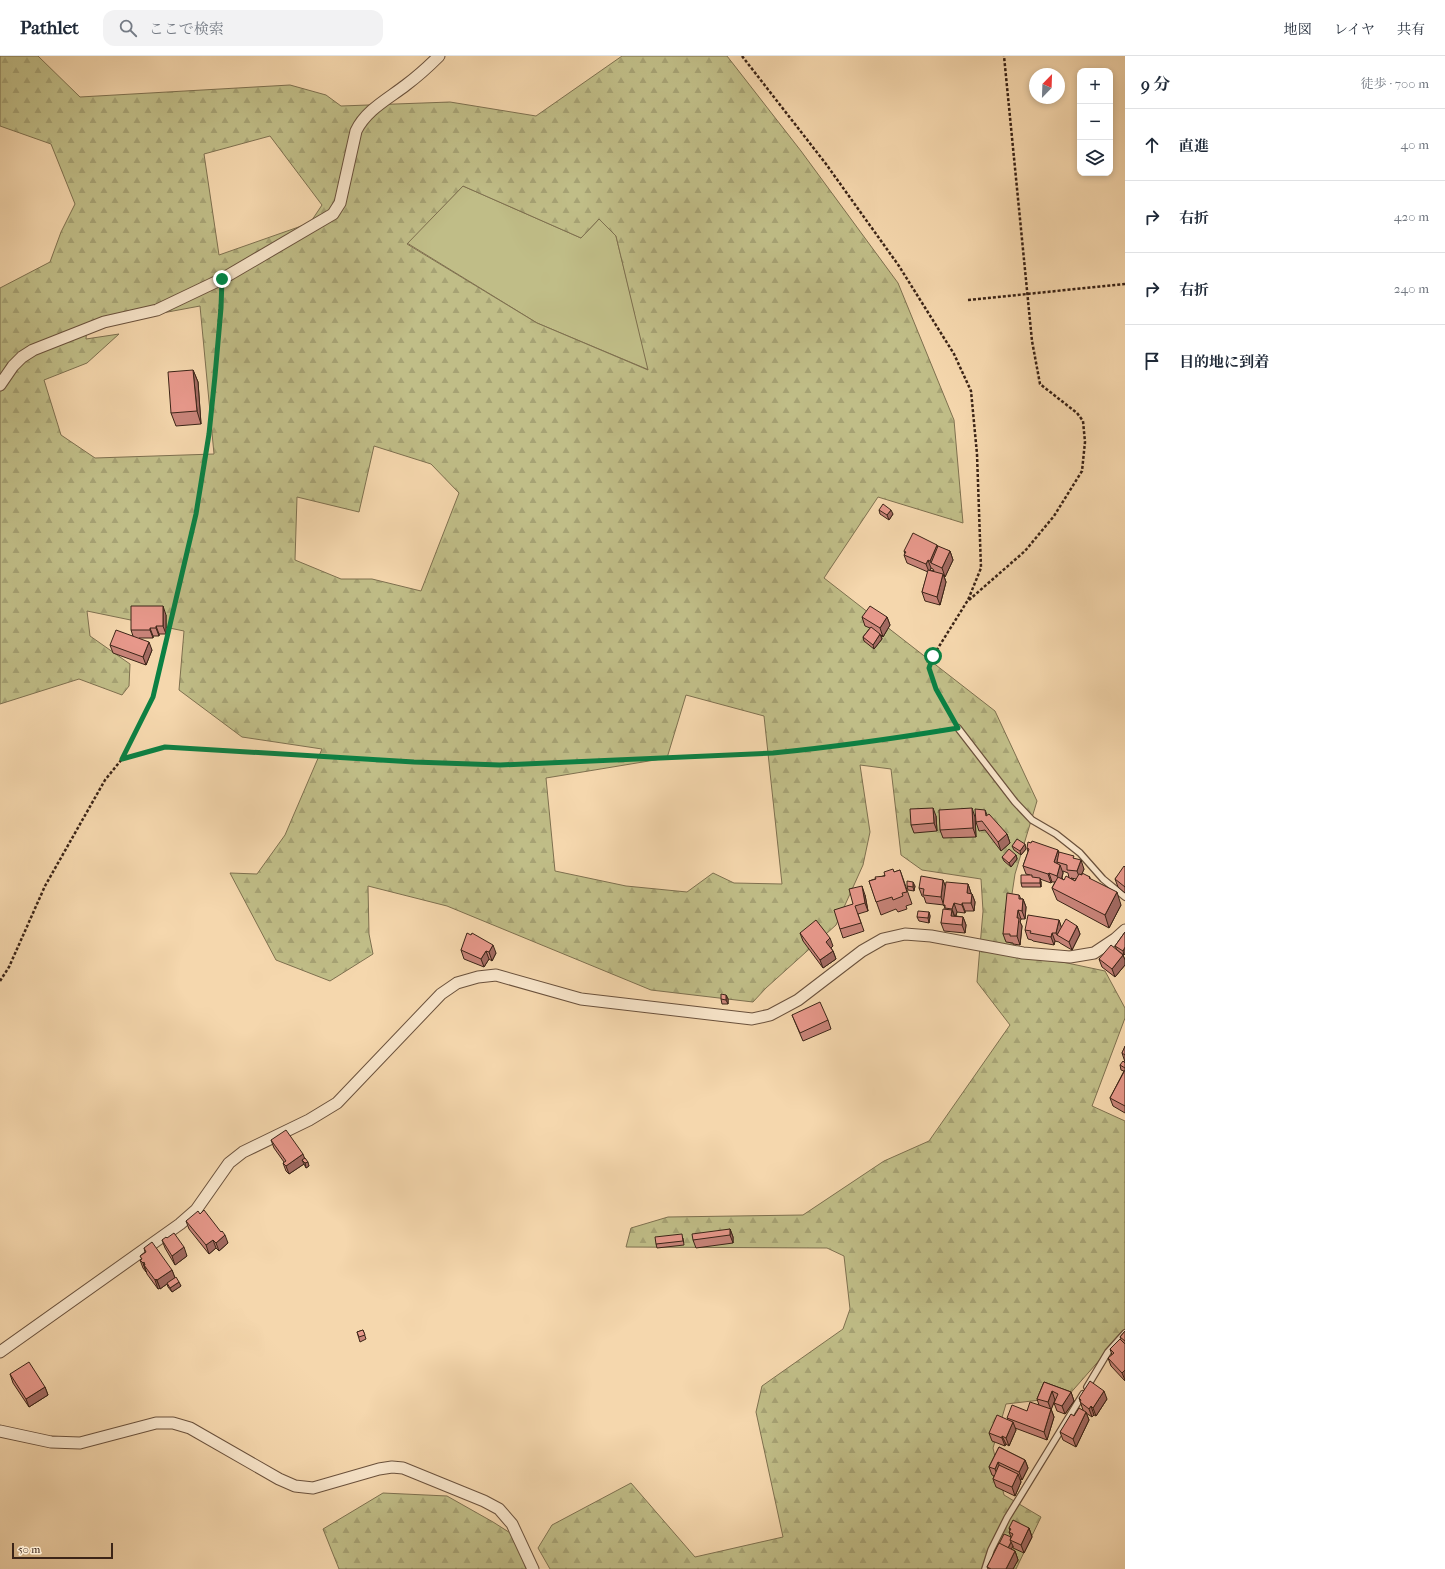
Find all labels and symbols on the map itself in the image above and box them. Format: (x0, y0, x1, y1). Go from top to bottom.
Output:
north arrow (1029, 68, 1065, 104)
route end (213, 270, 231, 288)
route start (924, 647, 942, 665)
scale bar (12, 1541, 113, 1560)

